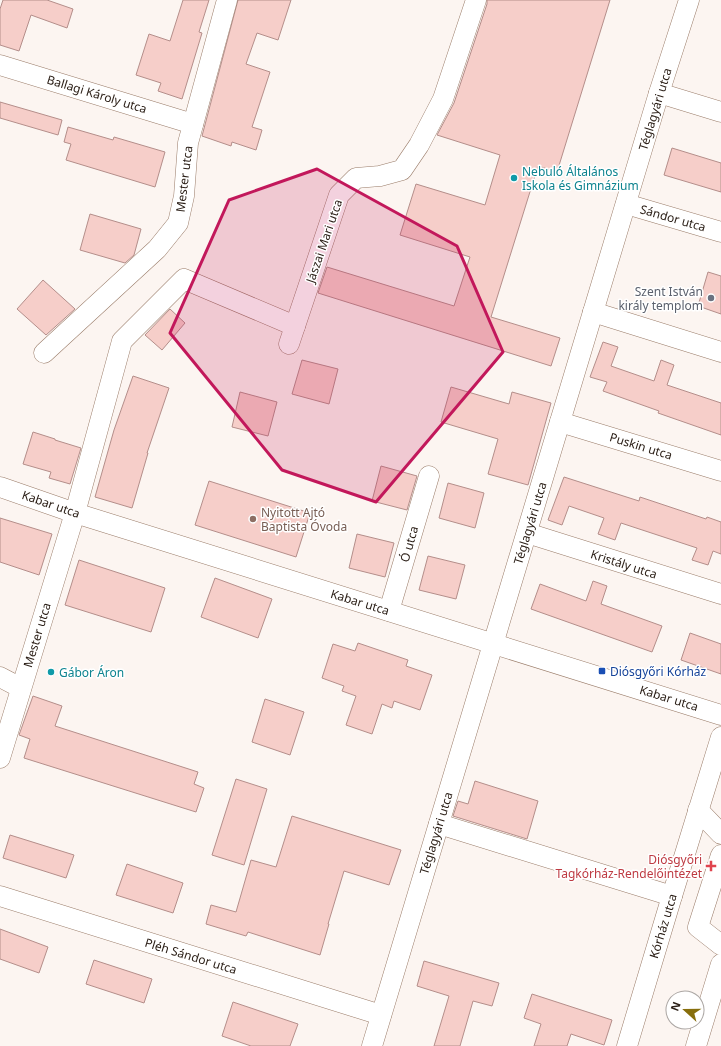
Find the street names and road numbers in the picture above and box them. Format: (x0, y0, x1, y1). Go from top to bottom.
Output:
street label: Téglagyári utca (634, 66, 676, 152)
street label: Ballagi Károly utca (45, 71, 149, 117)
street label: Mester utca (171, 145, 197, 213)
street label: Jászai Mari utca (301, 197, 346, 286)
street label: Sándor utca (638, 200, 708, 236)
street label: Puskin utca (608, 428, 674, 464)
street label: Téglagyári utca (509, 480, 551, 566)
street label: Kabar utca (20, 486, 82, 522)
street label: Ó utca (396, 524, 422, 564)
street label: Kristály utca (589, 545, 659, 583)
street label: Kabar utca (329, 585, 391, 619)
street label: Mester utca (19, 601, 55, 669)
street label: Kabar utca (638, 681, 700, 715)
street label: Téglagyári utca (415, 790, 457, 876)
street label: Kórház utca (645, 892, 681, 960)
street label: Pléh Sándor utca (143, 934, 239, 978)

